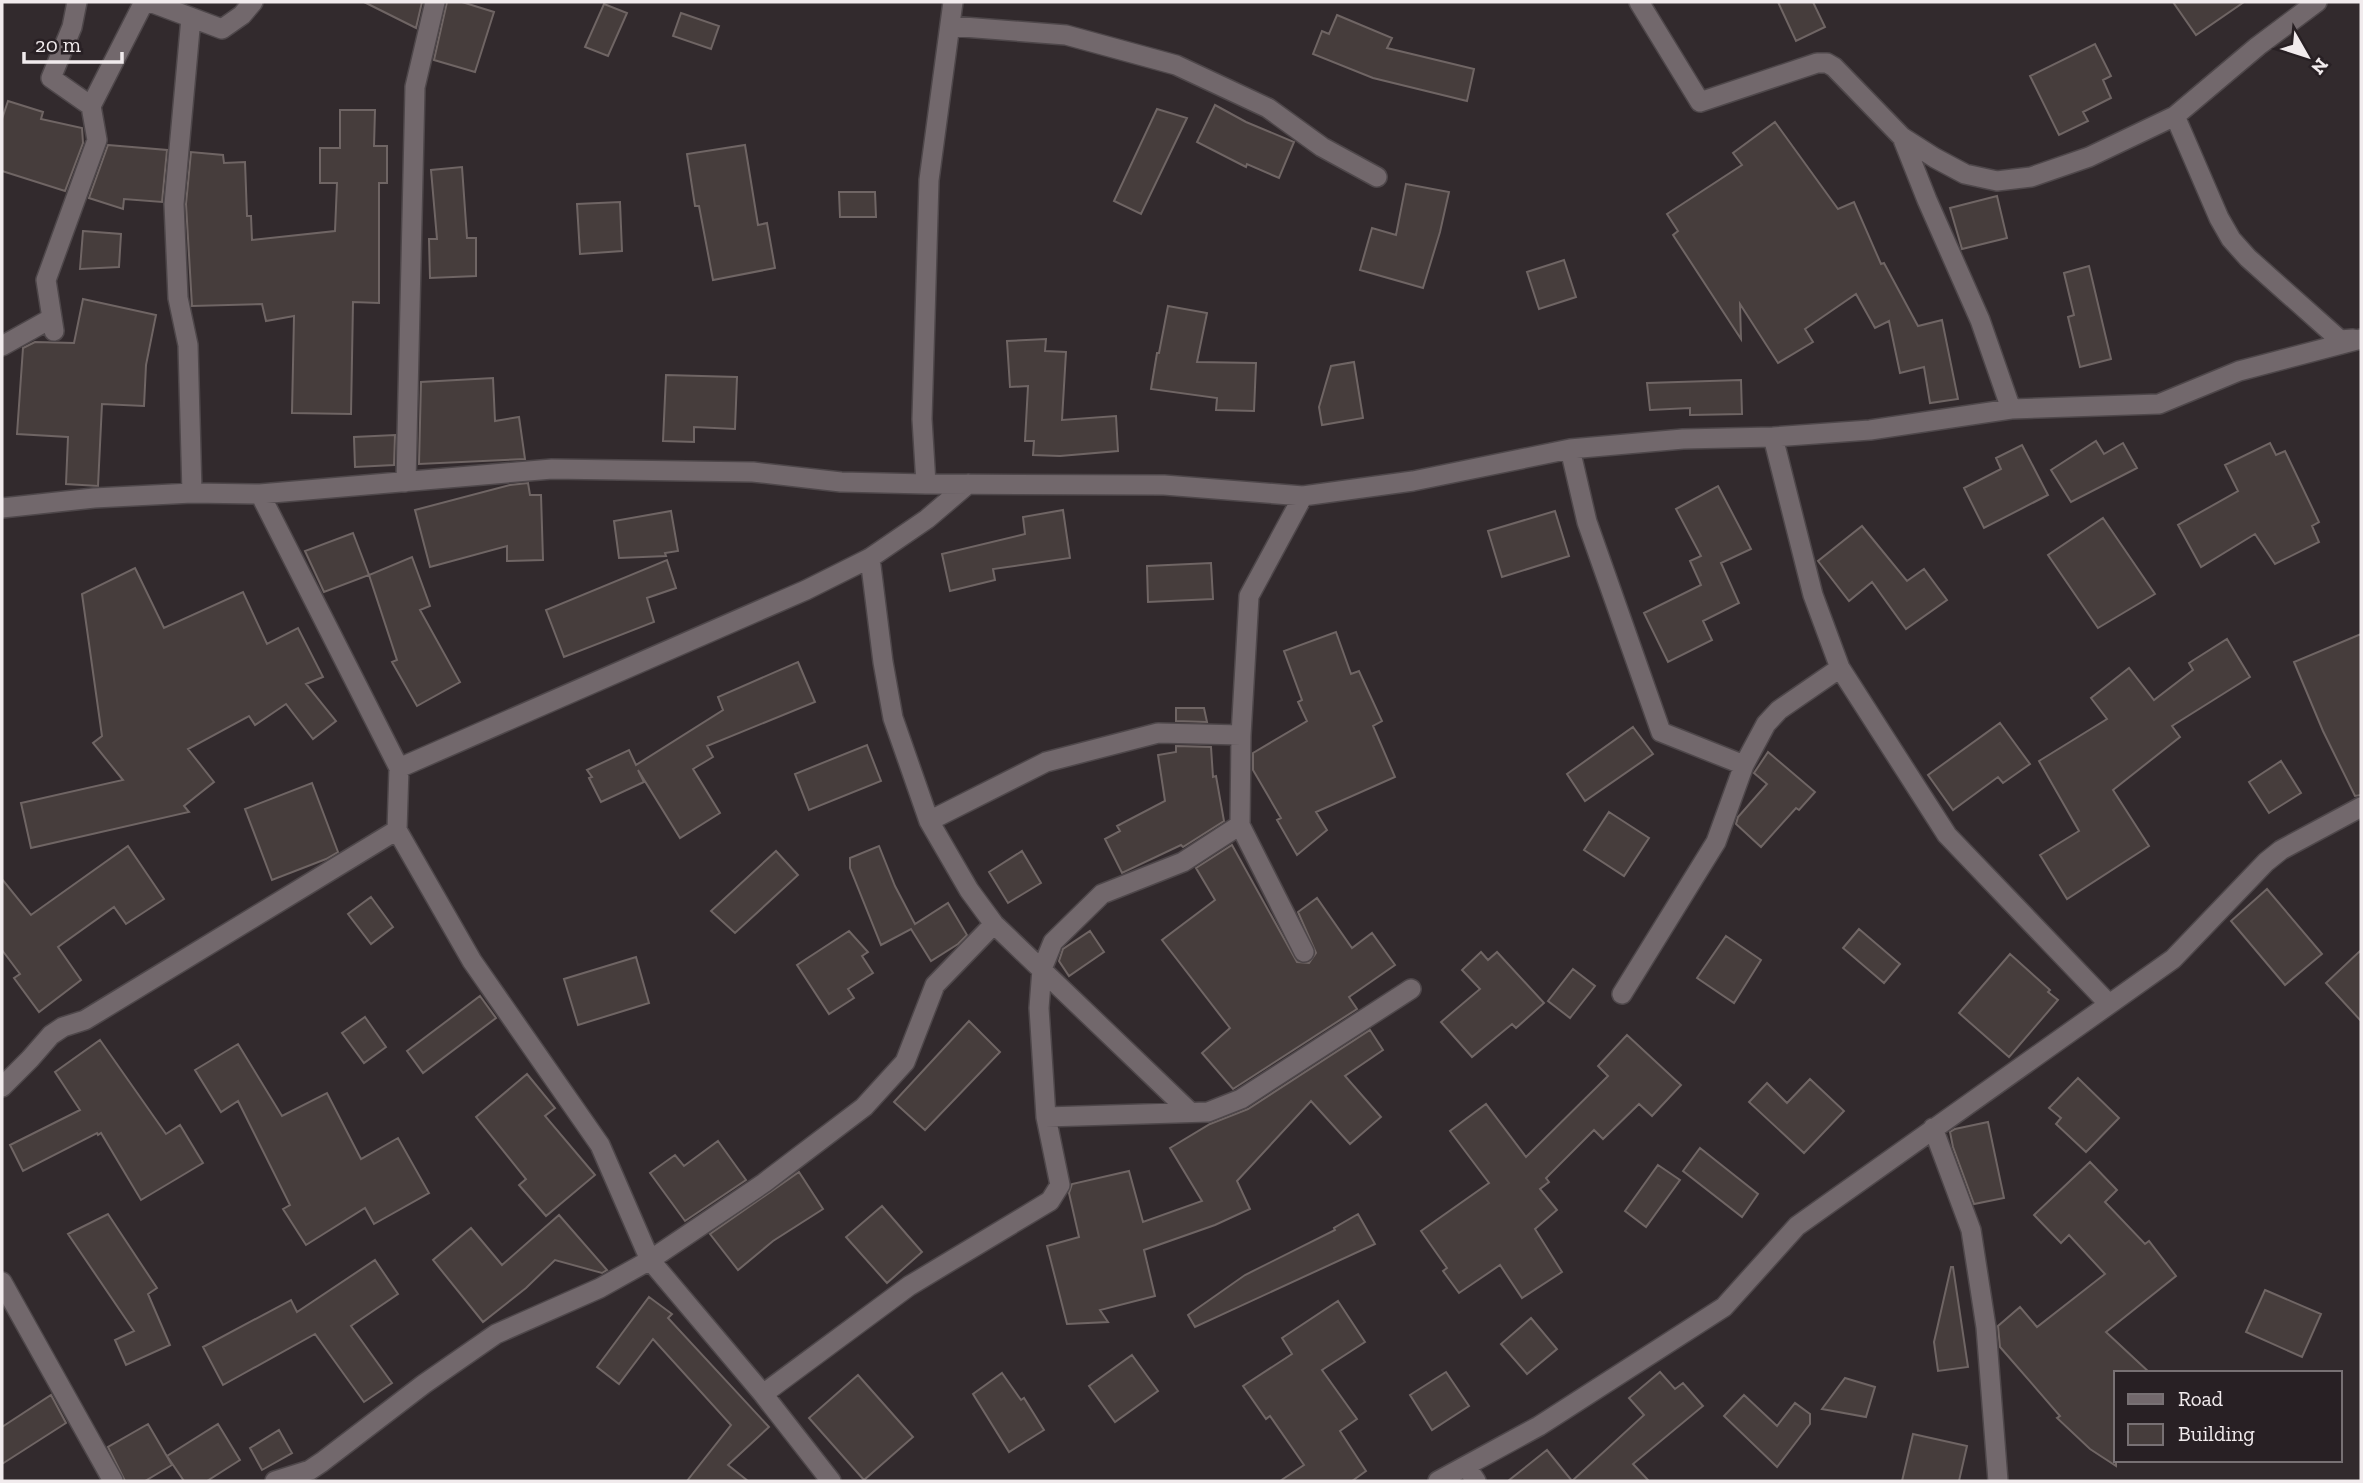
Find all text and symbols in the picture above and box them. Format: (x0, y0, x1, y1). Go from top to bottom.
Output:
scale bar (24, 21, 122, 65)
north arrow (2272, 21, 2342, 91)
text: 20 m (35, 32, 81, 57)
text: N (2306, 54, 2333, 79)
legend (2114, 1371, 2342, 1462)
text: Road (2178, 1386, 2224, 1411)
text: Building (2178, 1421, 2255, 1446)

